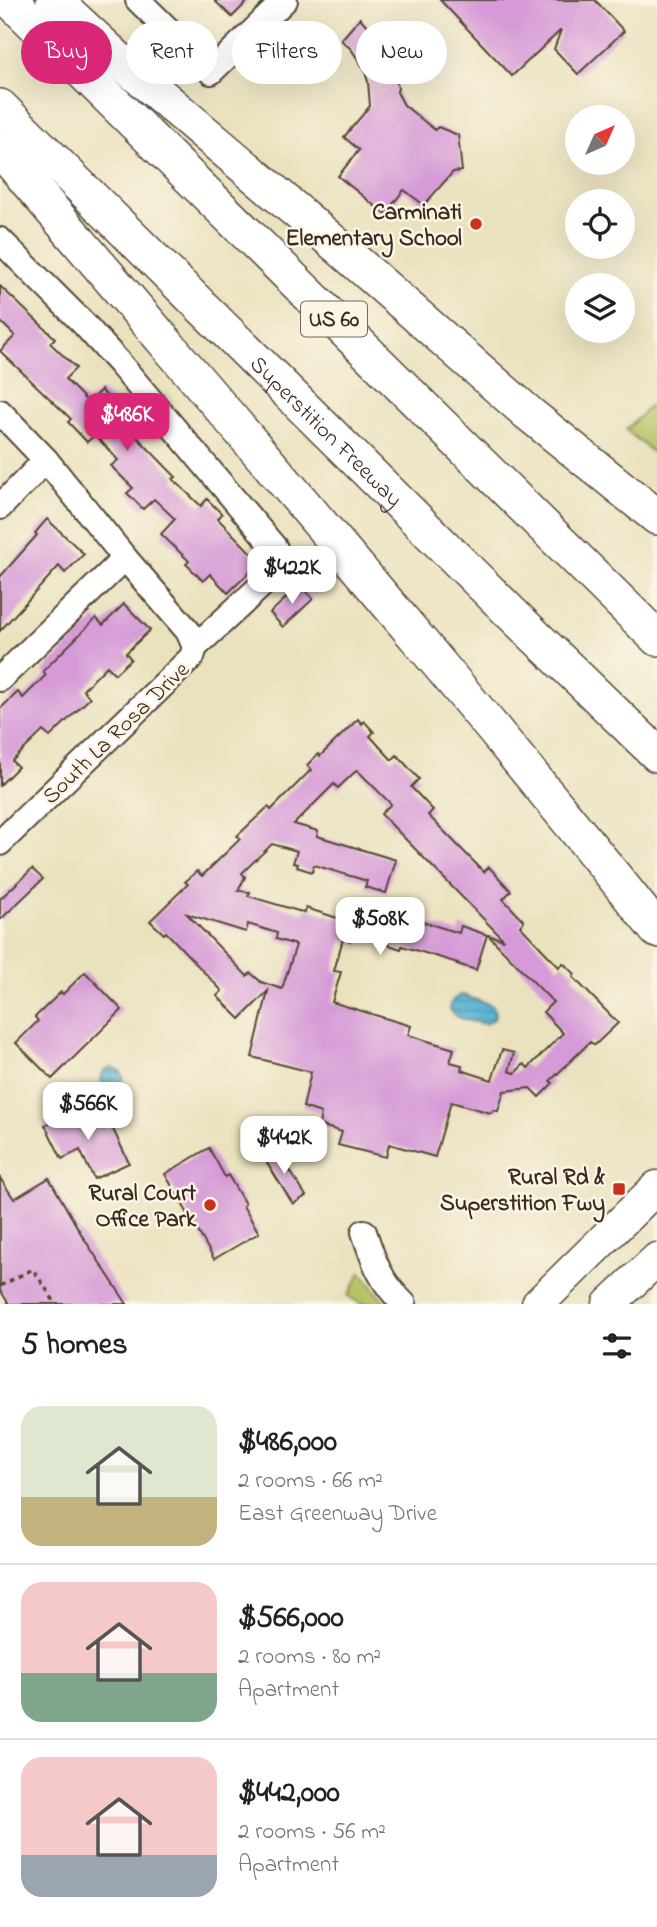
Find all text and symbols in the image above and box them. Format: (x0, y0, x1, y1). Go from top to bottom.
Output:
chip: Buy (21, 21, 112, 84)
chip: Rent (126, 21, 218, 84)
chip: Filters (232, 21, 342, 84)
chip: New (356, 21, 447, 84)
north arrow (565, 105, 635, 175)
map controls (565, 105, 635, 343)
button: locate (565, 189, 635, 259)
place label: Carminati Elementary School (286, 197, 462, 258)
marker: Carminati Elementary School (468, 216, 484, 232)
button: layers (565, 273, 635, 343)
road number: US 60 (301, 302, 367, 336)
street label: Superstition Freeway (241, 349, 409, 517)
pin: $486K (78, 393, 176, 453)
text: $486K (100, 399, 154, 432)
pin: $422K (243, 546, 341, 606)
text: $422K (263, 552, 321, 585)
street label: South La Rosa Drive (36, 654, 198, 813)
pin: $508K (331, 898, 429, 957)
text: $508K (352, 903, 408, 936)
pin: $566K (39, 1082, 137, 1142)
text: $566K (59, 1088, 117, 1121)
pin: $442K (235, 1116, 333, 1176)
text: $442K (256, 1122, 312, 1155)
place label: Rural Rd & Superstition Fwy (440, 1162, 605, 1223)
place label: Rural Court Office Park (88, 1178, 197, 1237)
marker: Rural Rd & Superstition Fwy (611, 1181, 627, 1197)
marker: Rural Court Office Park (202, 1197, 218, 1213)
text: 5 homes (21, 1324, 128, 1368)
icon: filters (598, 1327, 636, 1365)
text: $486,000 (238, 1421, 337, 1465)
icon: home (77, 1434, 161, 1518)
text: 2 rooms · 66 m² (238, 1465, 383, 1498)
text: East Greenway Drive (238, 1498, 437, 1531)
text: $566,000 (238, 1597, 344, 1641)
icon: home (77, 1610, 161, 1694)
text: 2 rooms · 80 m² (238, 1641, 381, 1674)
text: Apartment (238, 1674, 339, 1707)
text: $442,000 (238, 1772, 340, 1816)
icon: home (77, 1785, 161, 1869)
text: 2 rooms · 56 m² (238, 1816, 386, 1849)
text: Apartment (238, 1849, 339, 1882)

